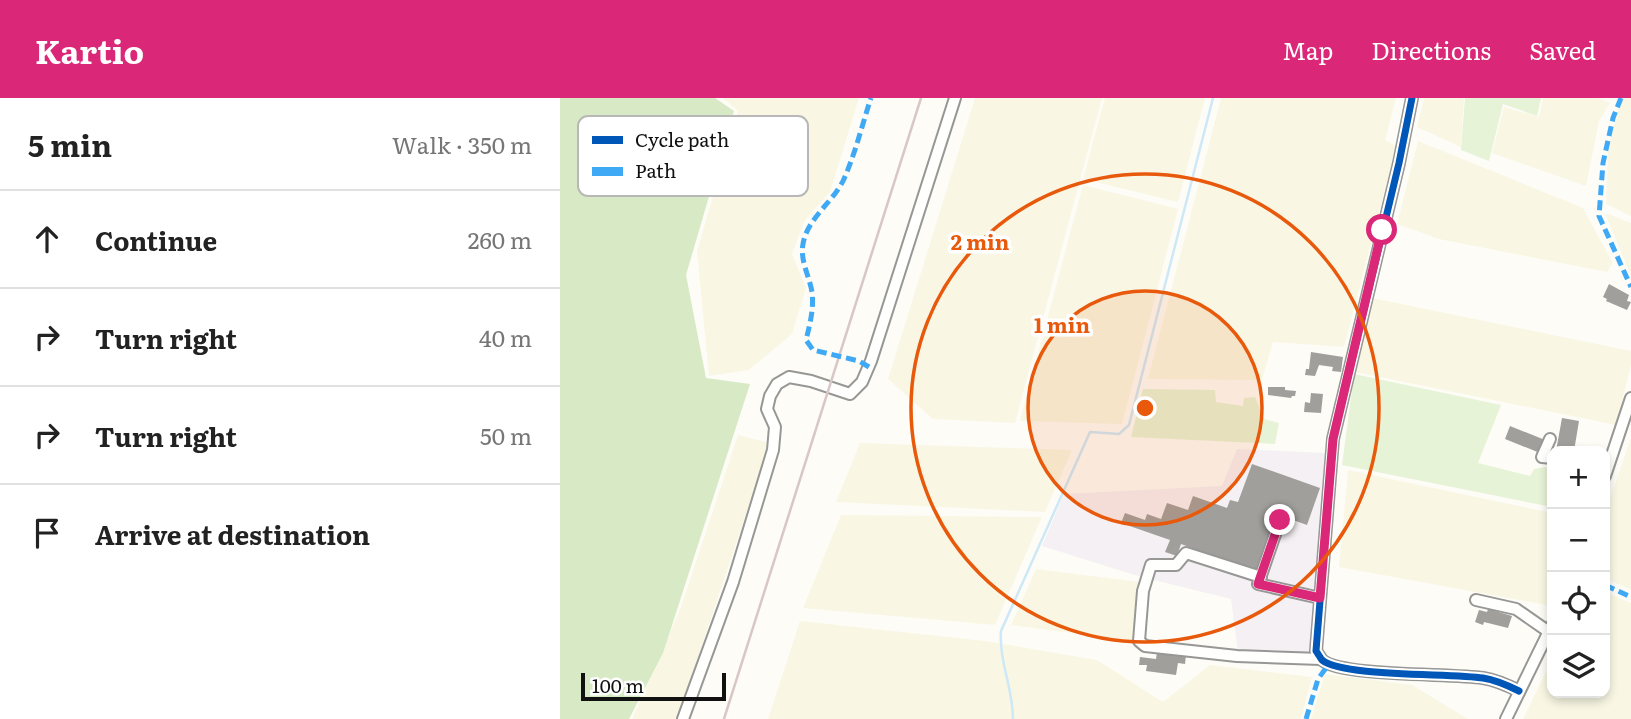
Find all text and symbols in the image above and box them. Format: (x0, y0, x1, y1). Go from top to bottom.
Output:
text: Kartio (35, 25, 144, 74)
text: Map (1282, 32, 1333, 67)
text: Directions (1371, 32, 1491, 67)
text: Saved (1529, 32, 1596, 67)
legend (578, 116, 808, 196)
text: 5 min (28, 122, 112, 166)
text: Cycle path (635, 125, 729, 153)
text: Walk · 350 m (392, 127, 532, 161)
text: Path (635, 156, 676, 184)
route start (1366, 214, 1397, 245)
icon: ahead (28, 220, 66, 258)
text: Continue (95, 220, 217, 259)
text: 260 m (468, 222, 532, 256)
text: 2 min (951, 225, 1010, 256)
text: 1 min (1034, 308, 1090, 339)
icon: right (28, 318, 66, 356)
text: Turn right (95, 318, 237, 357)
text: 40 m (479, 320, 532, 354)
centre of rings (1133, 396, 1157, 420)
icon: right (28, 416, 66, 454)
text: Turn right (95, 416, 237, 455)
text: 50 m (480, 418, 532, 452)
map controls (1547, 446, 1610, 698)
button: + (1547, 446, 1610, 509)
route end (1264, 504, 1295, 535)
button: − (1547, 509, 1610, 572)
icon: arrive (28, 514, 66, 552)
text: Arrive at destination (95, 514, 370, 553)
button: locate (1547, 572, 1610, 635)
button: layers (1547, 635, 1610, 698)
scale bar (581, 670, 726, 702)
text: 100 m (592, 671, 644, 699)

